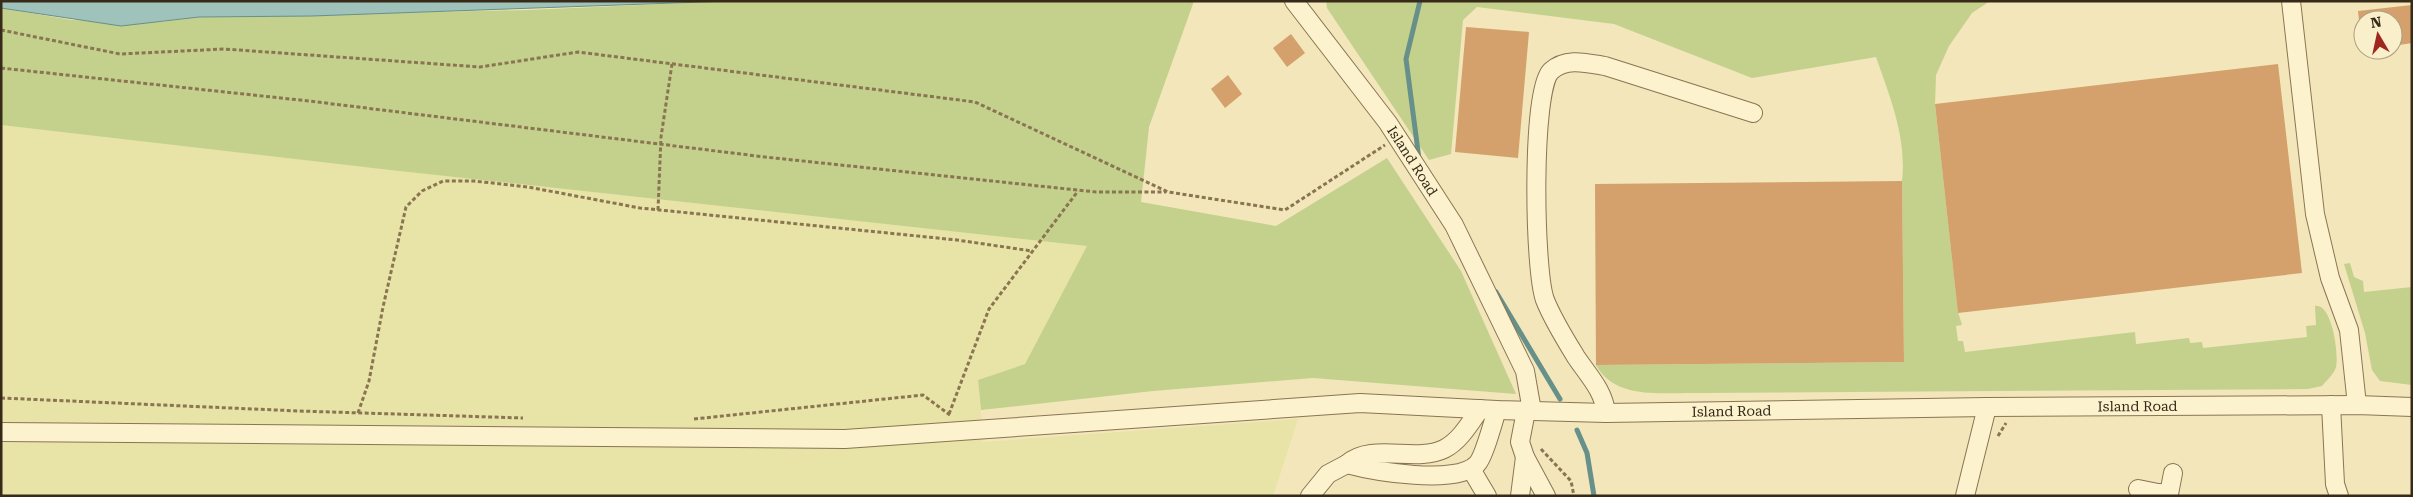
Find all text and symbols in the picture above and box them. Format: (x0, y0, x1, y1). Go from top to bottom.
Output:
north arrow (2353, 10, 2403, 60)
text: N (2369, 13, 2383, 31)
street label: Island Road (1384, 123, 1441, 199)
street label: Island Road (2097, 398, 2177, 414)
street label: Island Road (1691, 402, 1772, 420)

